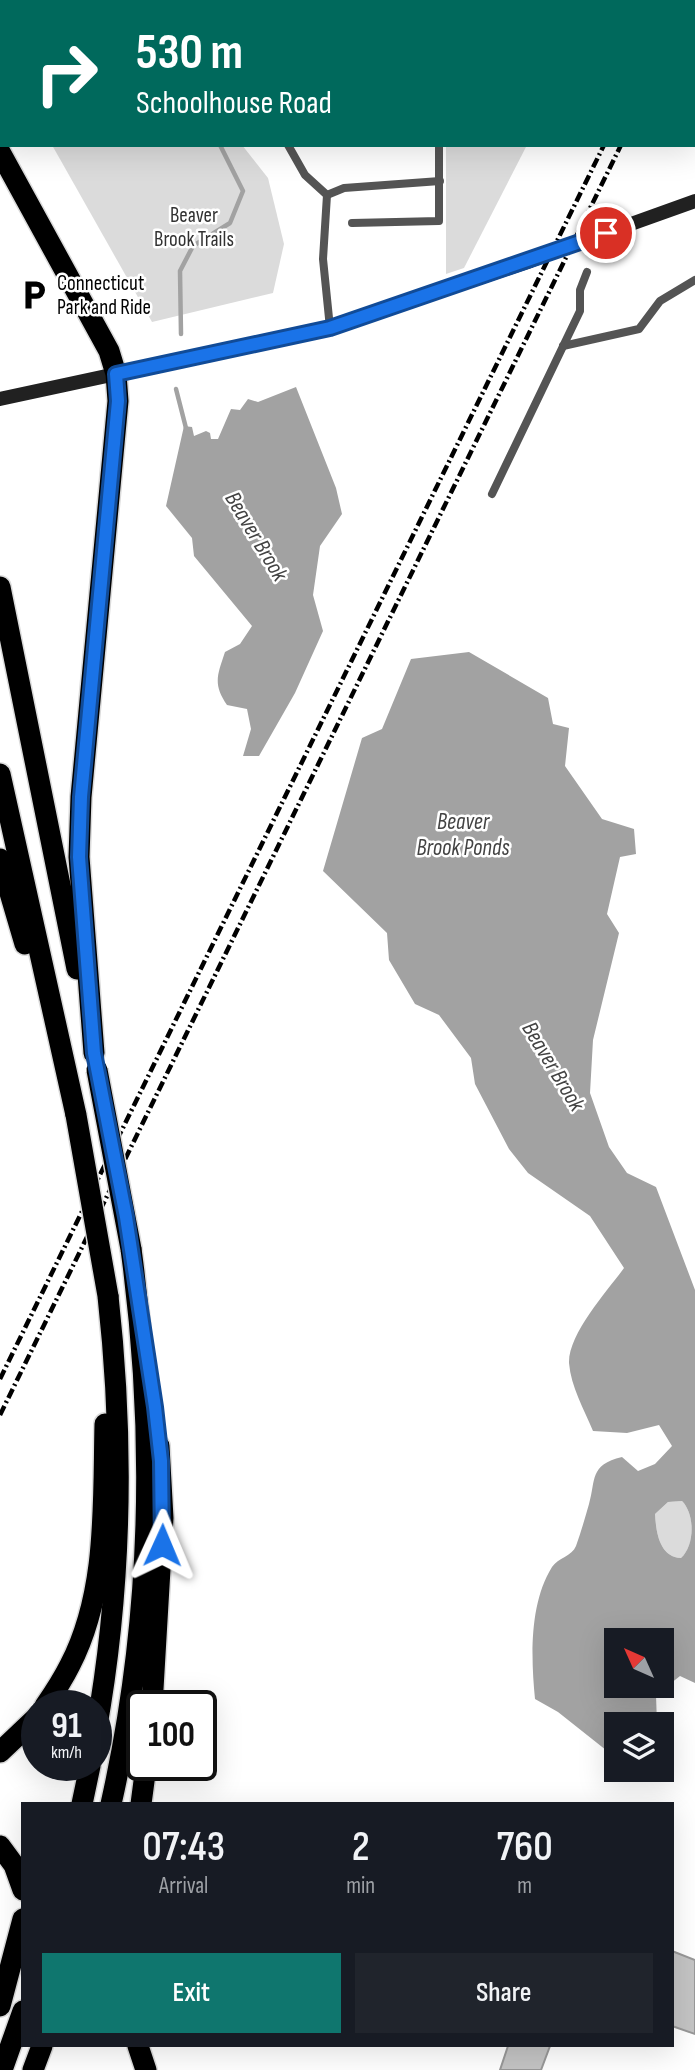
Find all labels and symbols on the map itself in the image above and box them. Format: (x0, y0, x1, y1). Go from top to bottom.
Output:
park label: Beaver Brook Trails (154, 203, 234, 252)
pin (576, 203, 636, 263)
place label: Connecticut Park and Ride (57, 271, 151, 320)
parking icon: Connecticut Park and Ride (17, 278, 51, 312)
water label: Beaver Brook (219, 487, 294, 587)
water label: Beaver Brook Ponds (417, 808, 510, 862)
water label: Beaver Brook (516, 1017, 591, 1117)
position arrow (125, 1508, 199, 1582)
north arrow (604, 1628, 674, 1698)
speed limit sign: 100 (126, 1690, 217, 1781)

